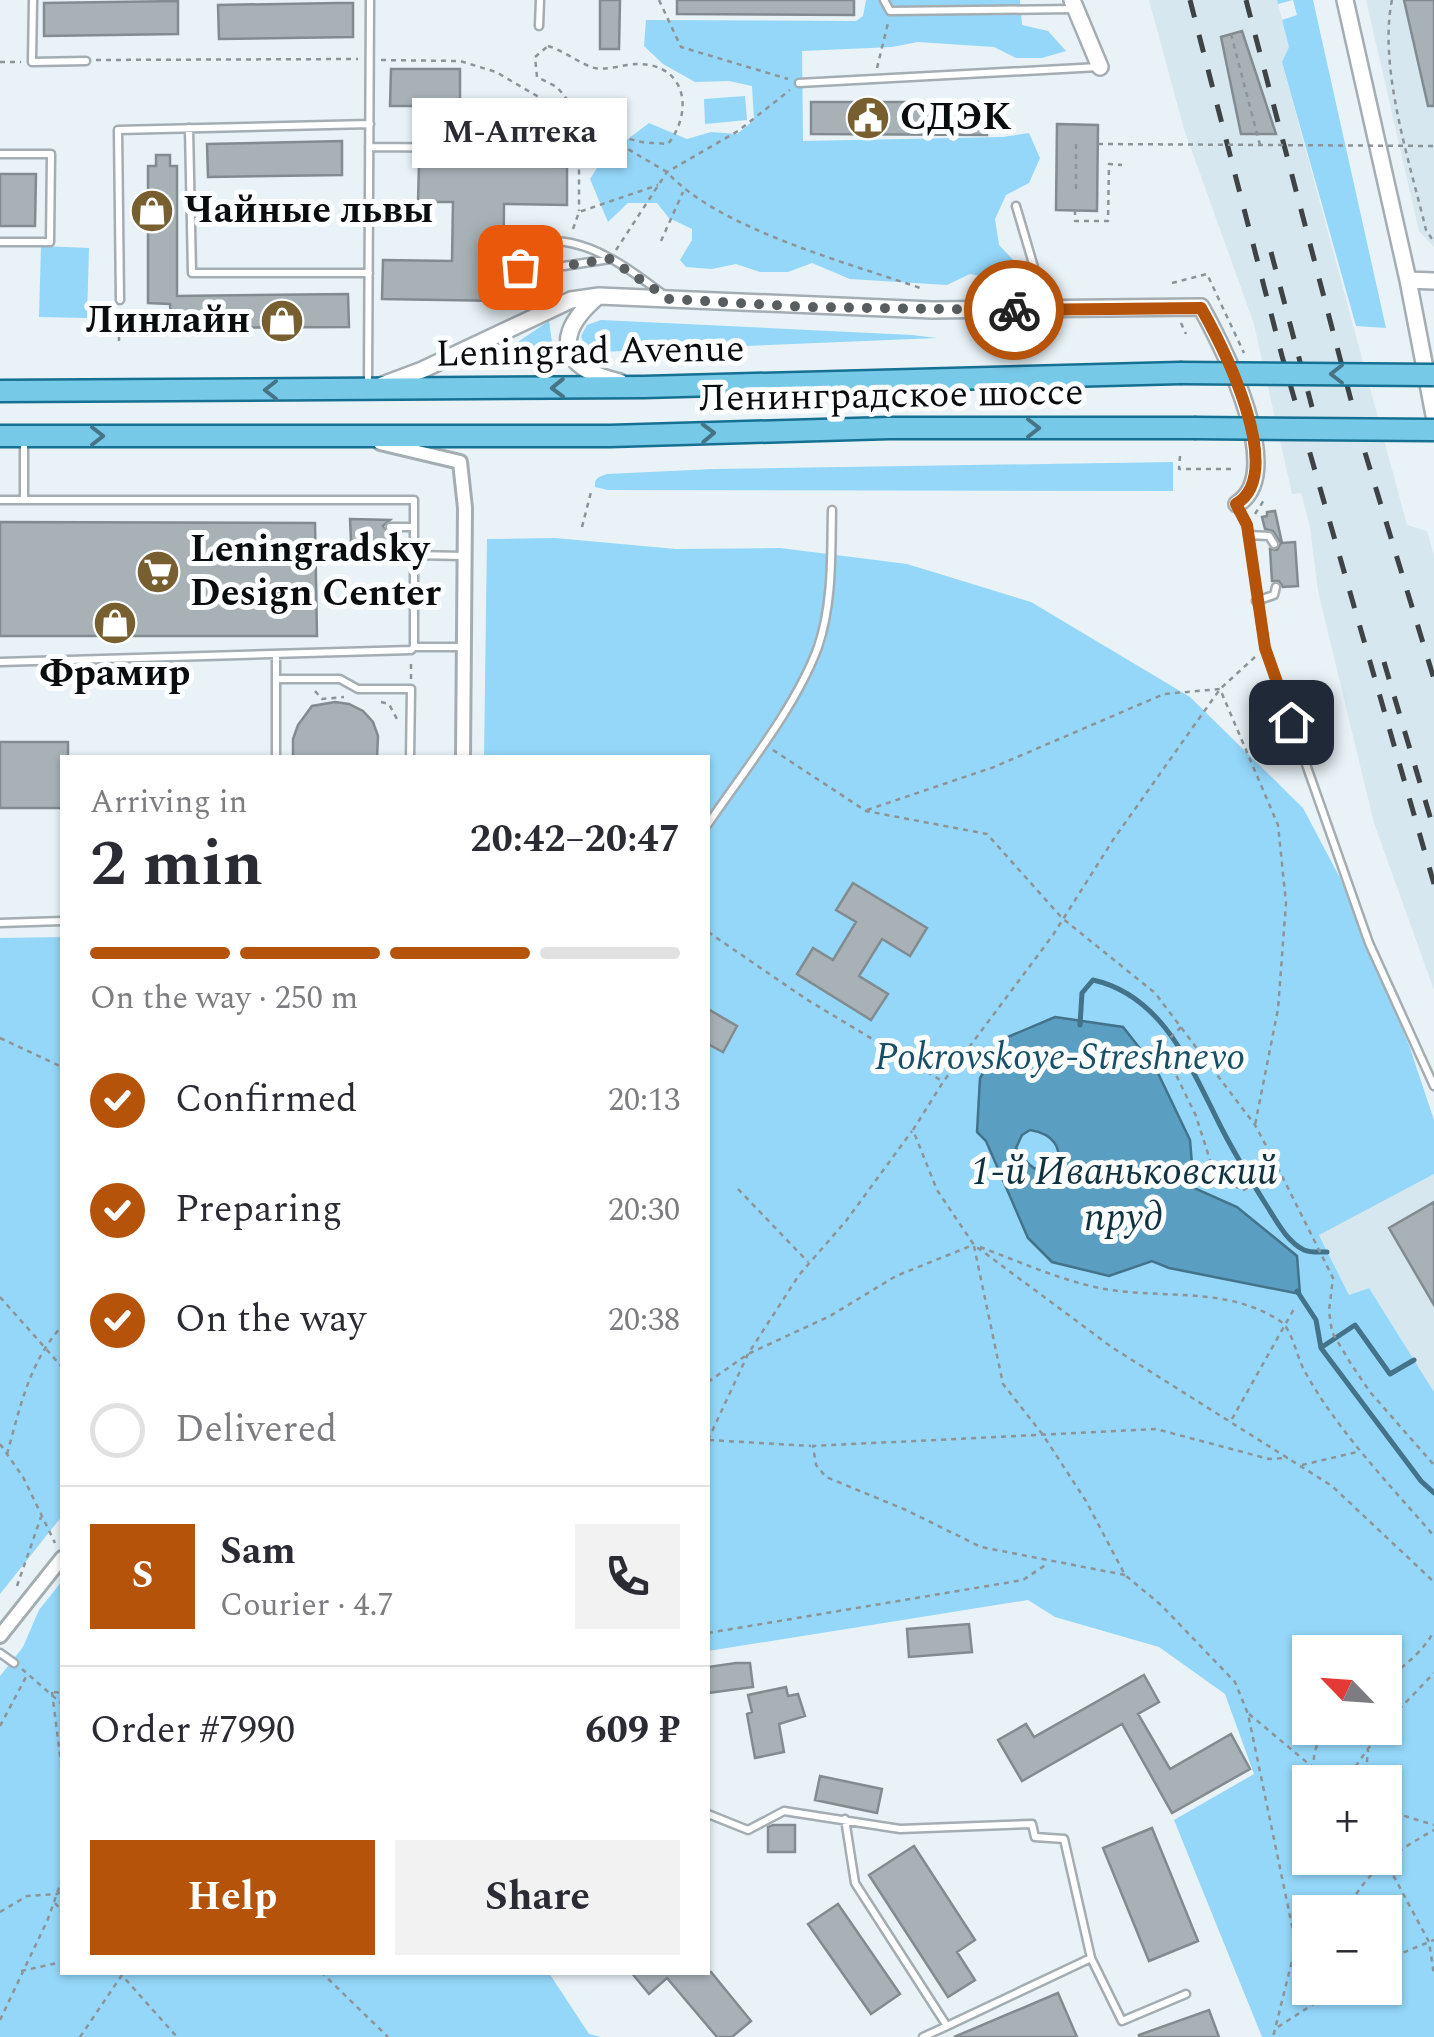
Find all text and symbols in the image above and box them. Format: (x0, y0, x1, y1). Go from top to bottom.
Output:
place label: СДЭК (900, 89, 1012, 147)
public building icon: СДЭК (845, 95, 891, 141)
callout: М-Аптека (412, 97, 628, 167)
text: М-Аптека (442, 108, 597, 157)
place label: Чайные львы (184, 182, 433, 240)
shop icon: Чайные львы (129, 188, 175, 234)
pin (478, 225, 563, 310)
icon: bag (493, 240, 548, 295)
courier (964, 260, 1064, 360)
icon: bike (987, 283, 1042, 338)
place label: Линлайн (86, 292, 250, 350)
shop icon: Линлайн (259, 298, 305, 344)
street label: Leningrad Avenue (435, 320, 745, 384)
one-way arrow (1328, 363, 1344, 385)
street label: Ленинградское шоссе (698, 364, 1084, 428)
one-way arrow (549, 377, 564, 399)
one-way arrow (262, 379, 278, 401)
one-way arrow (1026, 417, 1041, 439)
one-way arrow (700, 423, 716, 444)
one-way arrow (90, 425, 106, 447)
place label: Leningradsky Design Center (190, 521, 442, 623)
supermarket icon: Leningradsky Design Center (135, 549, 181, 595)
shop icon: Фрамир (92, 600, 138, 646)
place label: Фрамир (40, 645, 190, 703)
pin (1249, 680, 1334, 765)
icon: home (1264, 695, 1319, 750)
text: Arriving in (90, 778, 247, 827)
text: 20:42–20:47 (470, 811, 680, 869)
text: 2 min (90, 815, 263, 914)
text: On the way · 250 m (90, 974, 358, 1023)
park label: Pokrovskoye-Streshnevo (875, 1029, 1245, 1087)
text: Confirmed (175, 1071, 357, 1129)
icon: check (90, 1073, 145, 1128)
text: 20:13 (608, 1076, 680, 1125)
water label: 1-й Иваньковский пруд (971, 1142, 1277, 1249)
text: Preparing (175, 1181, 342, 1239)
icon: check (90, 1183, 145, 1238)
text: 20:30 (608, 1186, 680, 1235)
text: On the way (175, 1291, 366, 1349)
icon: check (90, 1293, 145, 1348)
text: 20:38 (608, 1296, 680, 1345)
text: Delivered (175, 1401, 337, 1459)
text: Sam (220, 1523, 296, 1581)
button: phone (575, 1524, 680, 1629)
text: S (132, 1547, 153, 1605)
text: Courier · 4.7 (220, 1581, 393, 1630)
north arrow (1292, 1635, 1402, 1745)
map controls (1292, 1635, 1402, 2005)
text: Order #7990 (90, 1702, 295, 1760)
text: 609 ₽ (585, 1702, 680, 1760)
button: + (1292, 1765, 1402, 1875)
button: Help (90, 1840, 375, 1955)
button: Share (395, 1840, 680, 1955)
button: − (1292, 1895, 1402, 2005)

